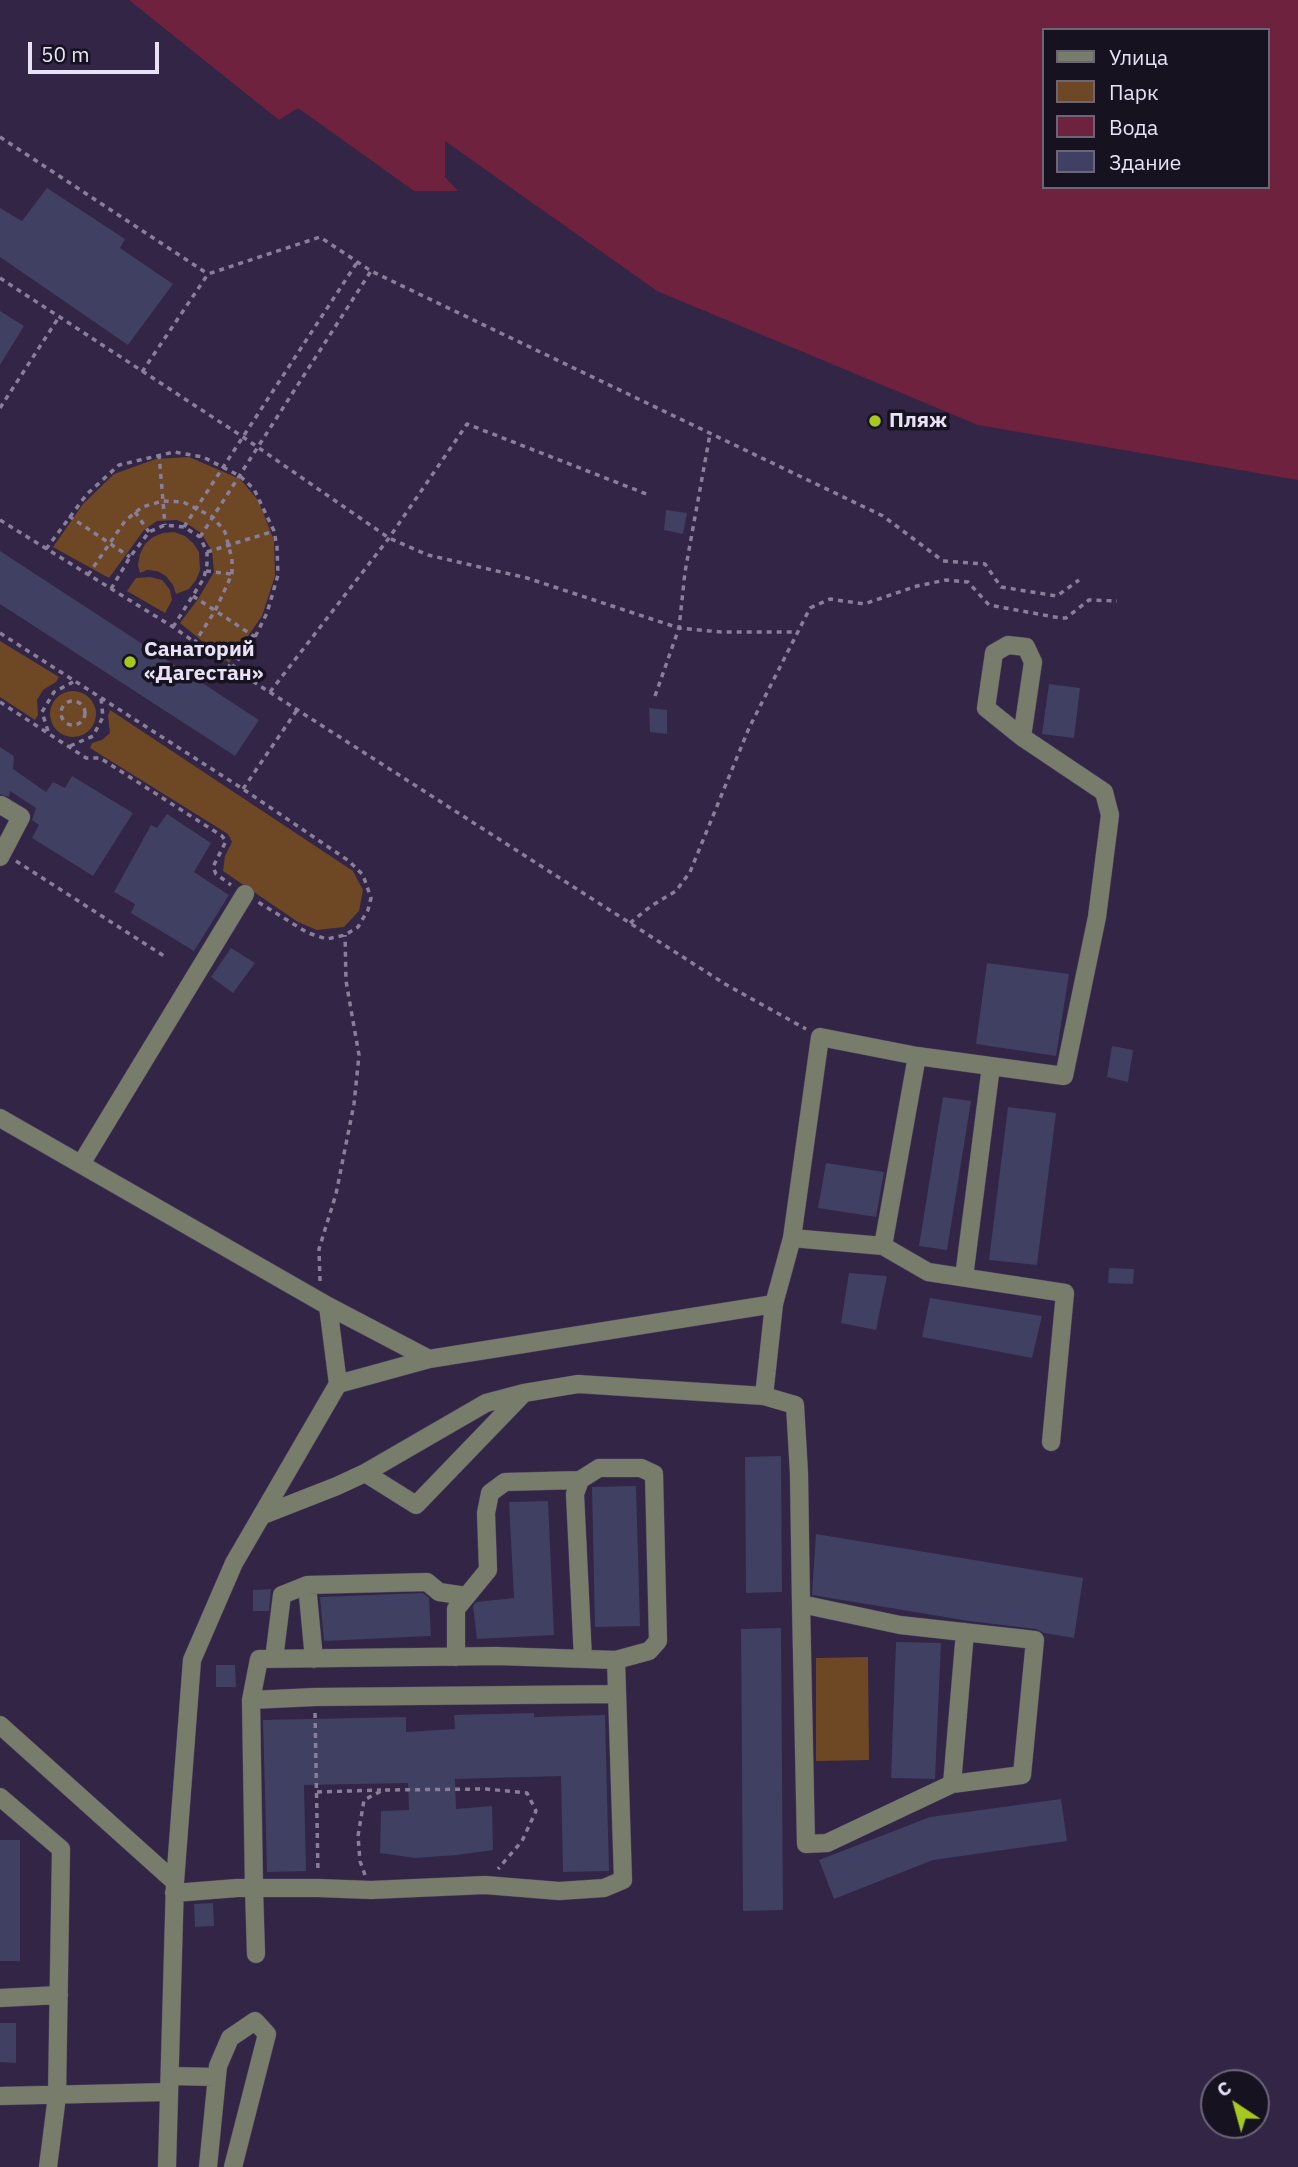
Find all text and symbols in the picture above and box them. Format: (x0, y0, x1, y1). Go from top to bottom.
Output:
scale bar (32, 28, 163, 72)
legend (1042, 28, 1270, 189)
text: 50 m (41, 40, 90, 68)
text: Улица (1109, 43, 1168, 71)
text: Парк (1109, 78, 1159, 106)
text: Вода (1109, 113, 1158, 141)
text: Здание (1109, 148, 1181, 176)
place label: Пляж (889, 408, 947, 434)
marker: Пляж (867, 413, 883, 429)
place label: Санаторий «Дагестан» (144, 637, 263, 687)
marker: Санаторий «Дагестан» (122, 654, 138, 670)
north arrow (1200, 2069, 1270, 2139)
text: С (1212, 2075, 1236, 2102)

